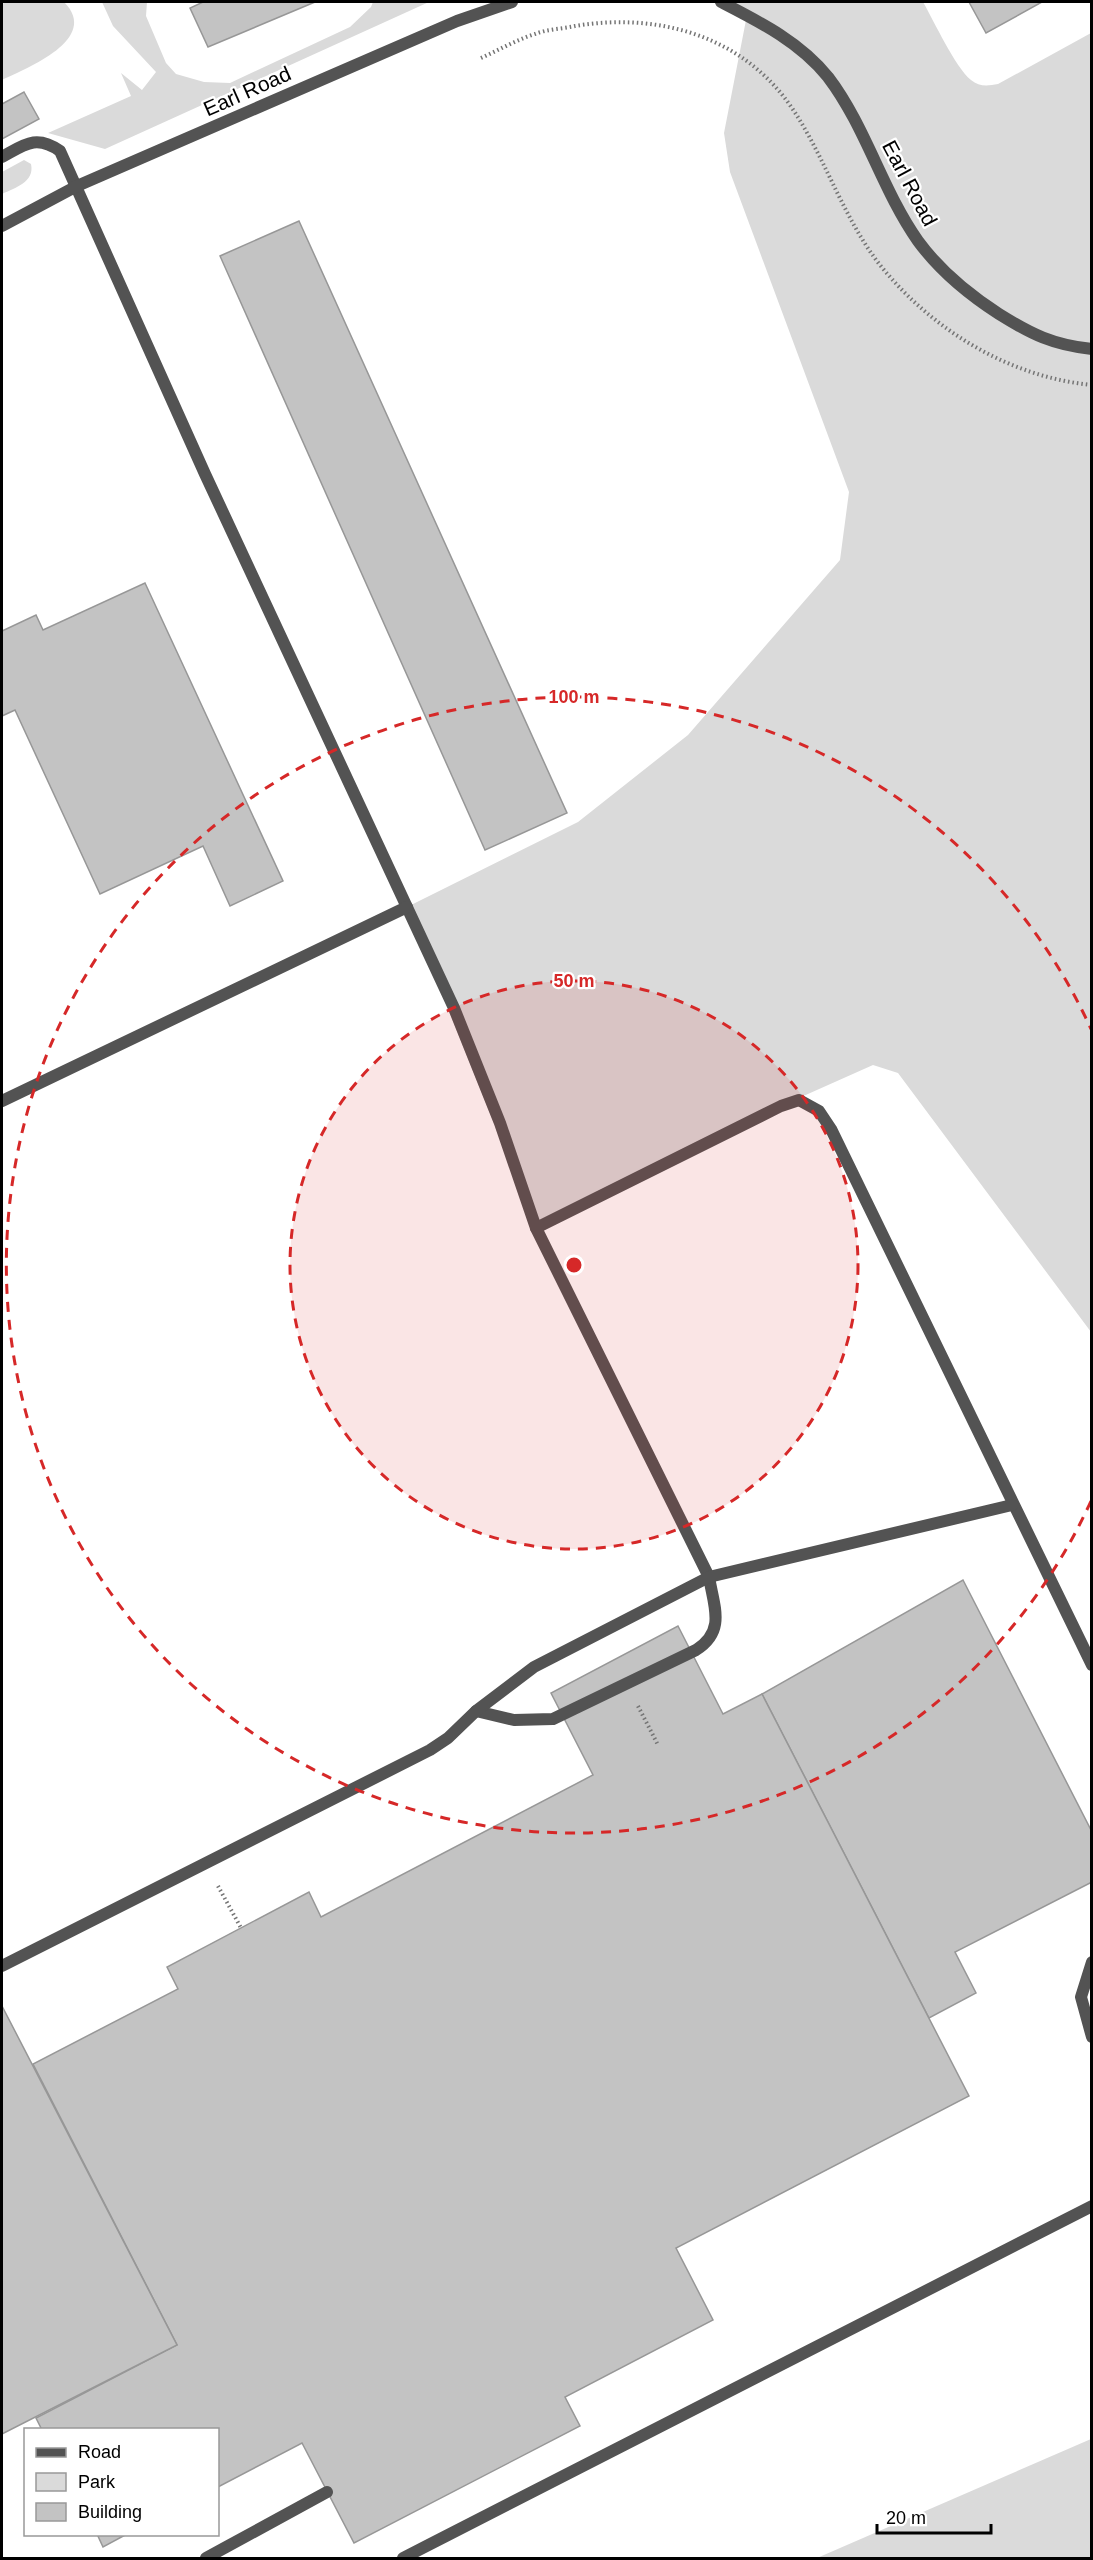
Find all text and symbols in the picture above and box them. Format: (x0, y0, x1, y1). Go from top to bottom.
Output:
street label: Earl Road (200, 62, 294, 120)
street label: Earl Road (878, 136, 942, 230)
text: 100 m (548, 687, 600, 707)
text: 50 m (553, 971, 595, 991)
centre of rings (564, 1255, 584, 1275)
legend (24, 2428, 219, 2536)
text: Road (78, 2442, 121, 2462)
text: Park (78, 2472, 116, 2492)
scale bar (877, 2497, 991, 2535)
text: Building (78, 2502, 142, 2522)
text: 20 m (886, 2508, 926, 2528)

